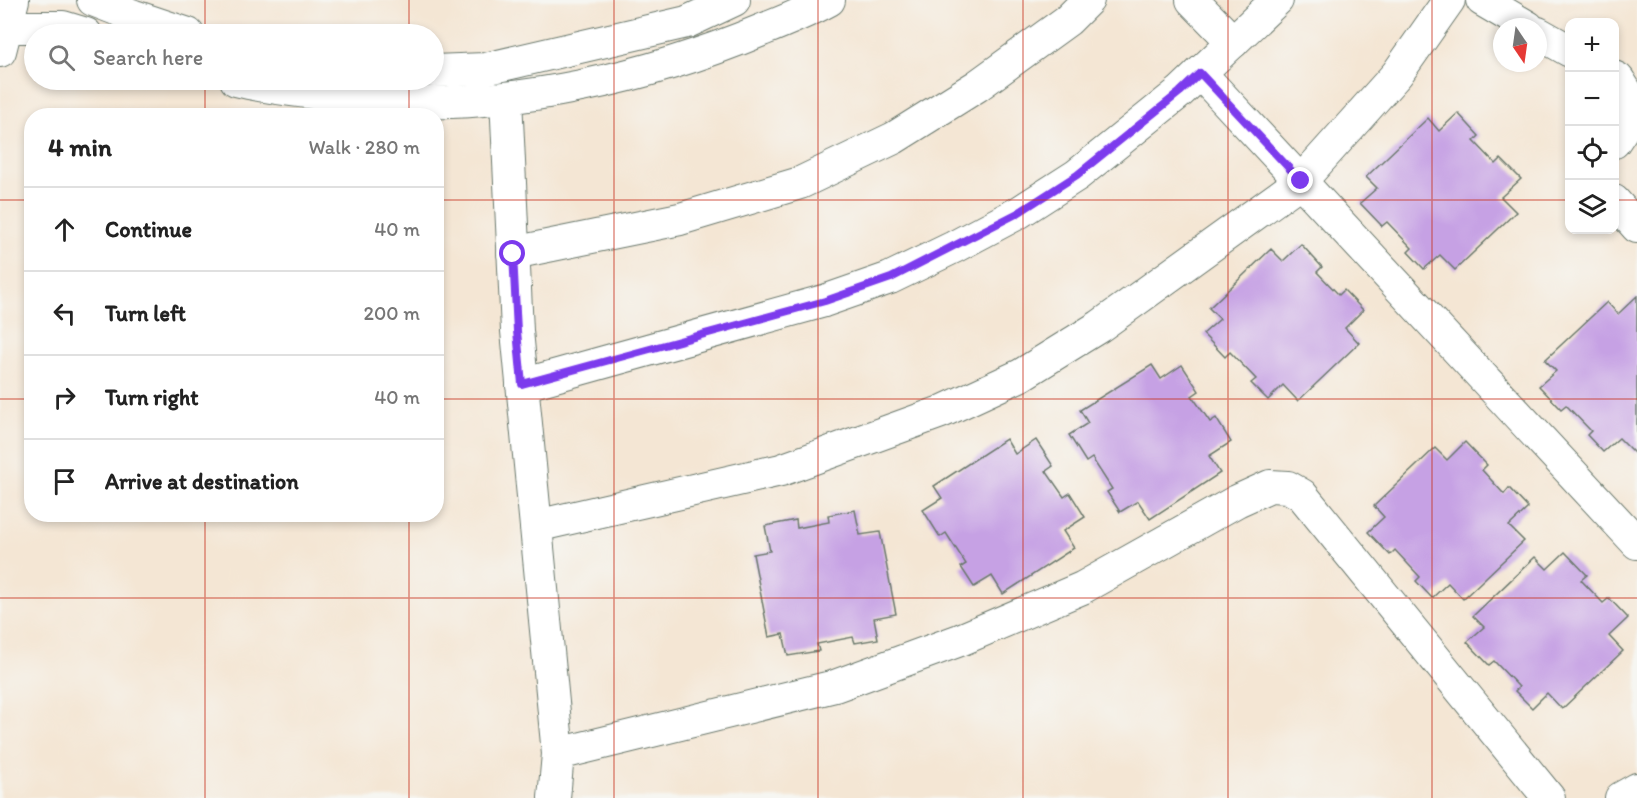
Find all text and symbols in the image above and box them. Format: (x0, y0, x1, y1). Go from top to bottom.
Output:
north arrow (1493, 18, 1547, 72)
map controls (1565, 18, 1619, 234)
button: + (1565, 18, 1619, 72)
search box (24, 24, 444, 90)
icon: search (45, 41, 78, 74)
text: Search here (93, 44, 203, 71)
button: − (1565, 72, 1619, 126)
button: locate (1565, 126, 1619, 180)
text: 4 min (48, 131, 112, 163)
text: Walk · 280 m (308, 135, 420, 159)
route end (1287, 167, 1313, 193)
button: layers (1565, 180, 1619, 234)
icon: ahead (48, 213, 81, 246)
text: Continue (105, 216, 192, 243)
text: 40 m (374, 217, 420, 241)
route start (499, 240, 525, 266)
icon: left (48, 297, 81, 330)
text: Turn left (105, 300, 186, 327)
text: 200 m (364, 301, 420, 325)
icon: right (48, 381, 81, 414)
text: Turn right (105, 384, 199, 411)
text: 40 m (374, 385, 420, 409)
icon: arrive (48, 465, 81, 498)
text: Arrive at destination (105, 468, 299, 495)

